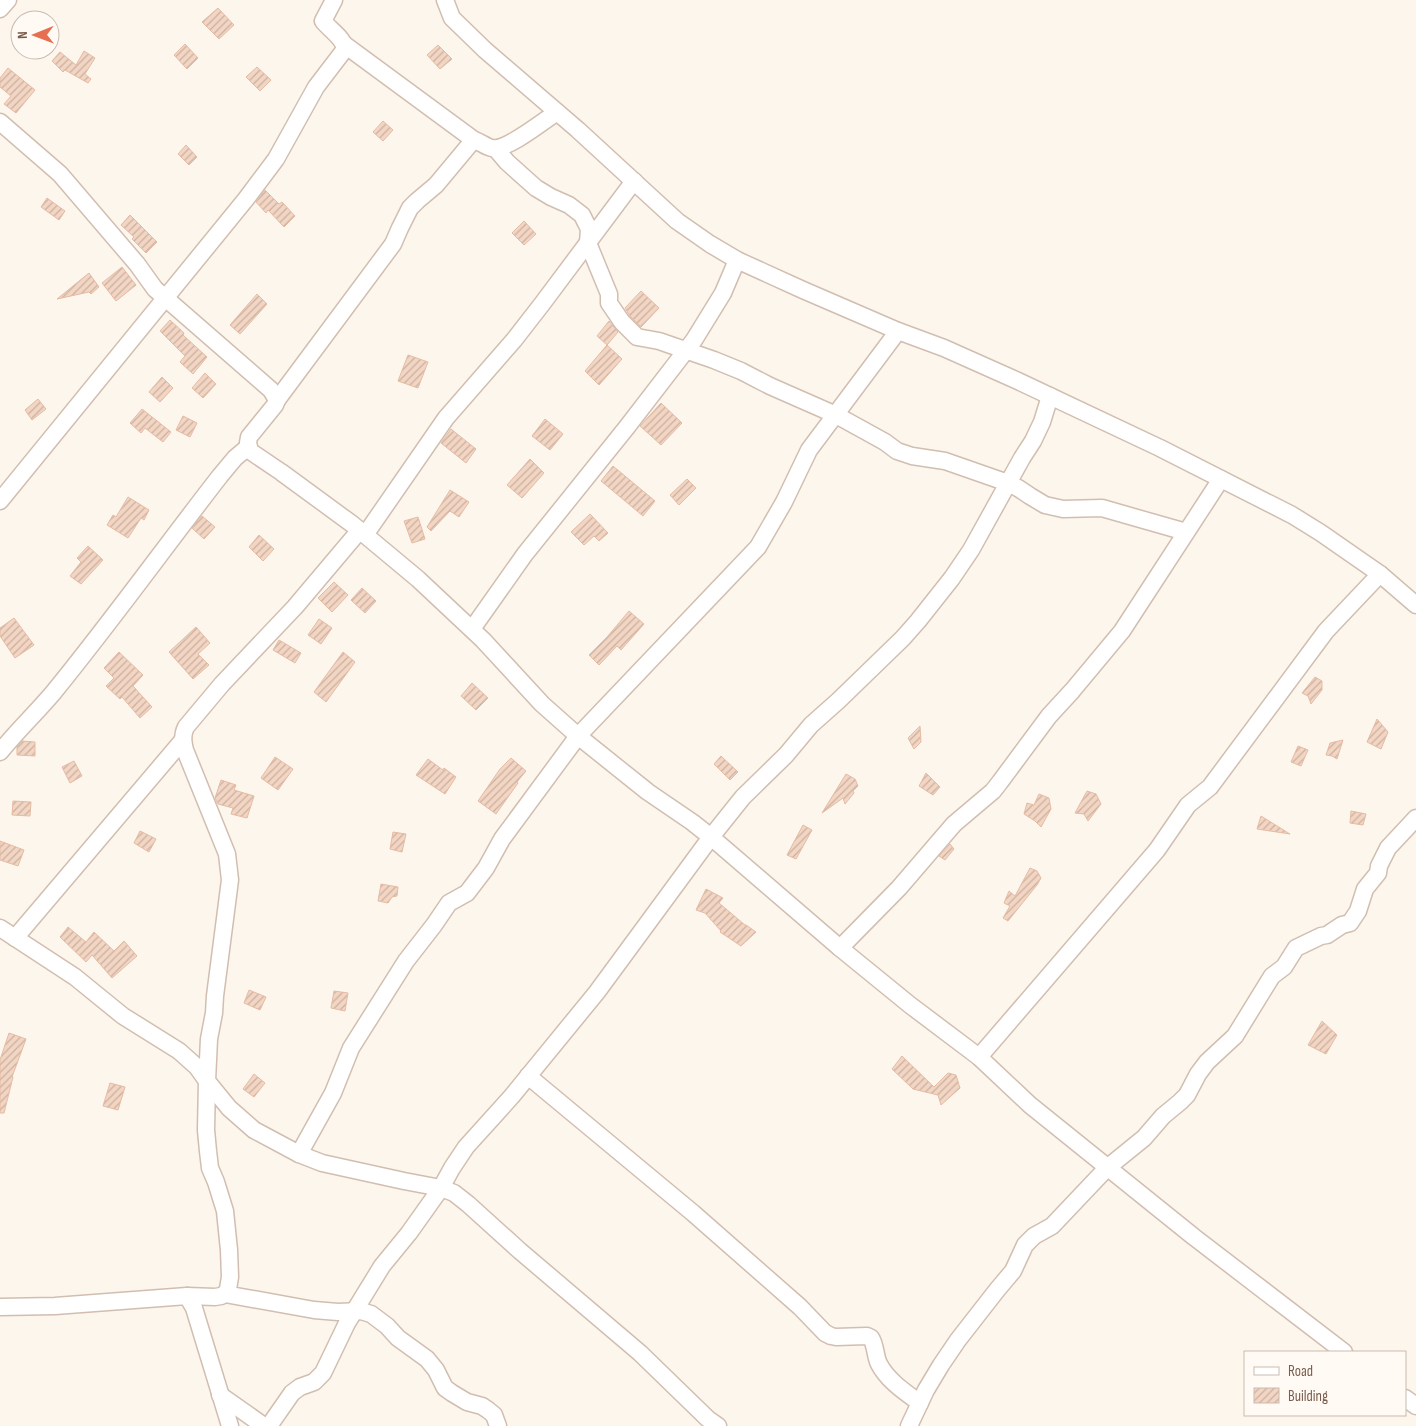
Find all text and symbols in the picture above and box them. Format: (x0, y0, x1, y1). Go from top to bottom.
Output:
north arrow (10, 10, 60, 60)
text: N (14, 31, 31, 39)
legend (1244, 1351, 1406, 1416)
text: Road (1288, 1362, 1313, 1381)
text: Building (1288, 1387, 1328, 1406)

